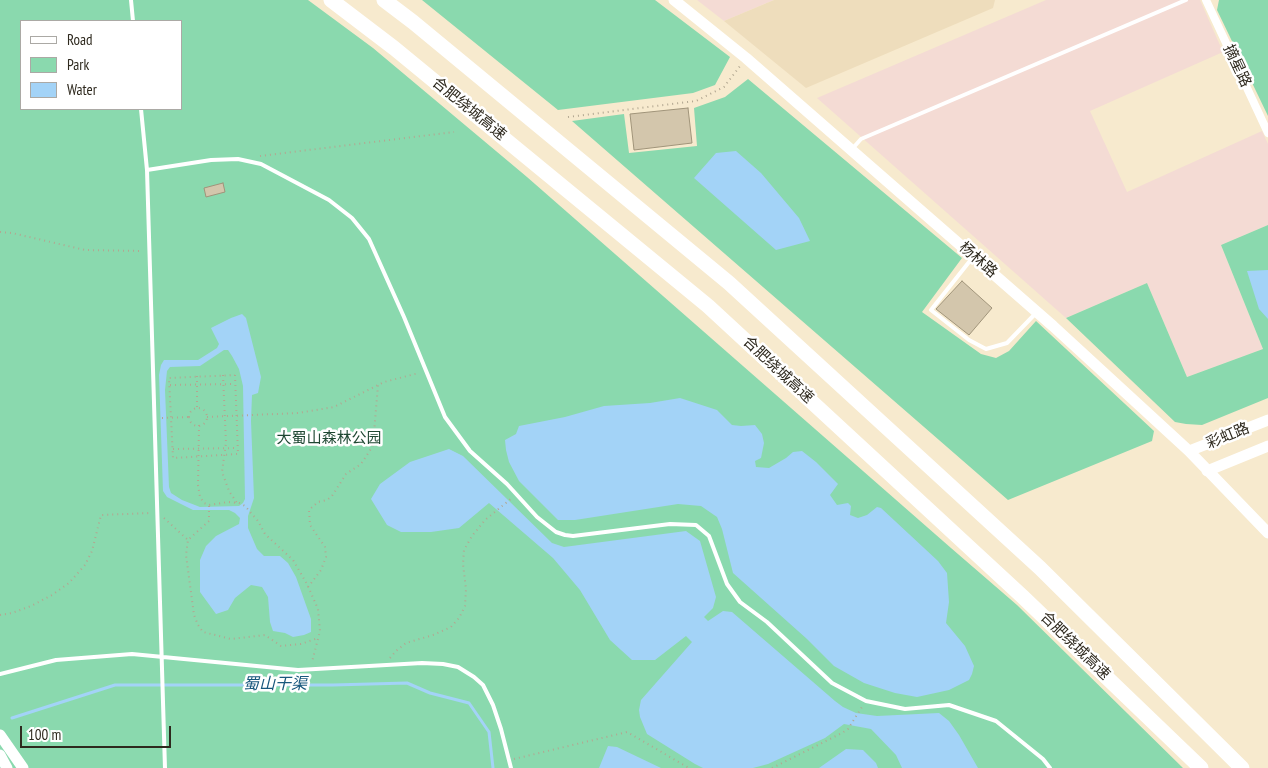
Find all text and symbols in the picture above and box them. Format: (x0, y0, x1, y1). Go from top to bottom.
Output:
legend (20, 20, 182, 110)
text: Road (67, 30, 93, 49)
street label: 摘星路 (1219, 42, 1255, 90)
text: Park (67, 55, 89, 74)
street label: 合肥绕城高速 (428, 74, 510, 144)
text: Water (67, 80, 97, 99)
street label: 杨林路 (955, 238, 1001, 282)
street label: 合肥绕城高速 (739, 333, 817, 407)
street label: 彩虹路 (1204, 419, 1252, 453)
park label: 大蜀山森林公园 (277, 430, 381, 448)
street label: 合肥绕城高速 (1036, 608, 1114, 684)
water label: 蜀山干渠 (243, 674, 307, 694)
scale bar (22, 716, 174, 748)
text: 100 m (28, 725, 61, 744)

